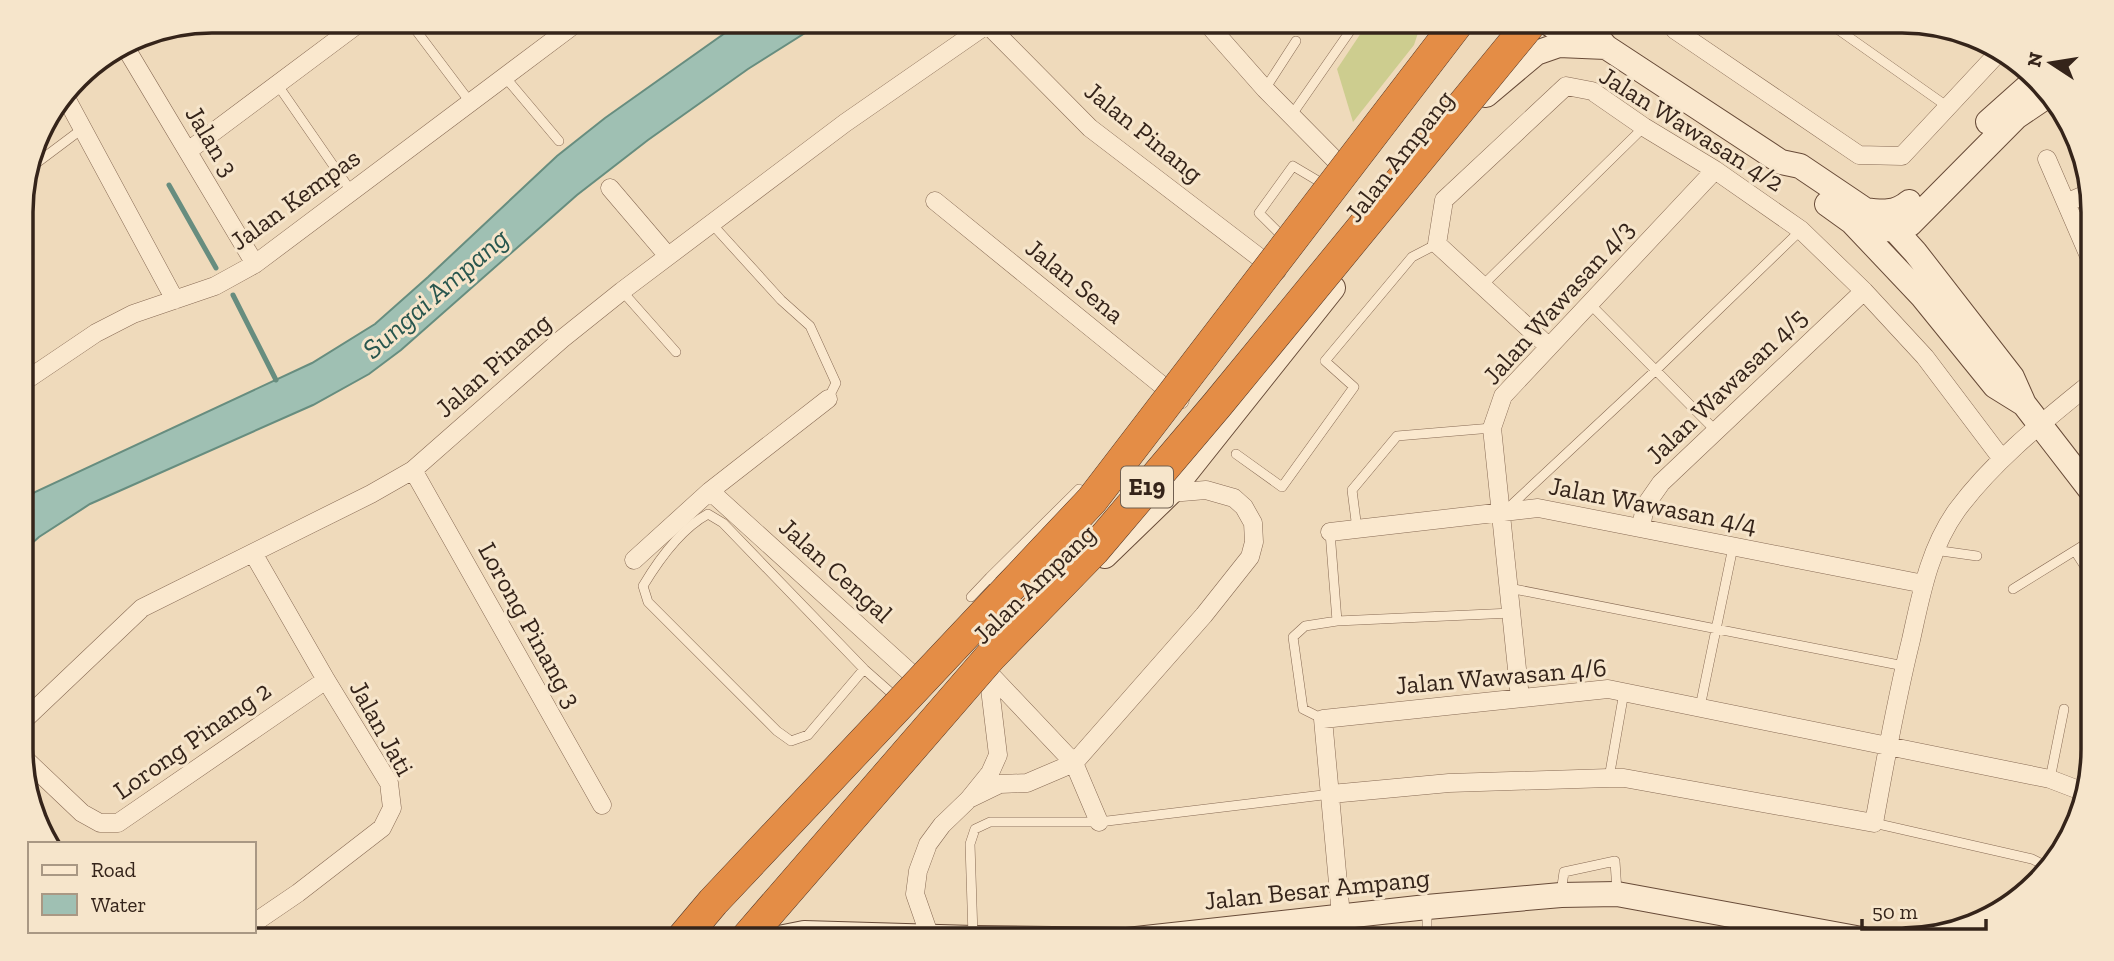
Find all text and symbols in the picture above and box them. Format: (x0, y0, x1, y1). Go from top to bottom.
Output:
north arrow (2016, 28, 2086, 98)
text: N (2022, 50, 2048, 69)
street label: Jalan Wawasan 4/2 (1594, 59, 1790, 199)
street label: Jalan Pinang (1078, 75, 1210, 189)
street label: Jalan Ampang (1338, 84, 1460, 228)
street label: Jalan 3 (179, 100, 245, 182)
street label: Jalan Kempas (224, 141, 366, 257)
street label: Jalan Wawasan 4/3 (1476, 213, 1640, 391)
water label: Sungai Ampang (356, 221, 515, 366)
street label: Jalan Sena (1019, 232, 1131, 331)
street label: Jalan Wawasan 4/5 (1639, 301, 1813, 471)
street label: Jalan Pinang (429, 306, 557, 424)
road number: E19 (1121, 466, 1173, 508)
street label: Jalan Wawasan 4/4 (1546, 469, 1760, 541)
street label: Jalan Cengal (773, 511, 899, 629)
street label: Jalan Ampang (966, 517, 1102, 651)
street label: Lorong Pinang 3 (471, 537, 589, 713)
street label: Jalan Wawasan 4/6 (1394, 651, 1608, 701)
street label: Lorong Pinang 2 (107, 674, 277, 806)
street label: Jalan Jati (343, 675, 421, 781)
legend (28, 842, 256, 933)
text: Road (91, 857, 137, 882)
street label: Jalan Besar Ampang (1203, 861, 1431, 917)
scale bar (1862, 888, 1986, 932)
text: Water (91, 892, 146, 917)
text: 50 m (1872, 899, 1918, 924)

